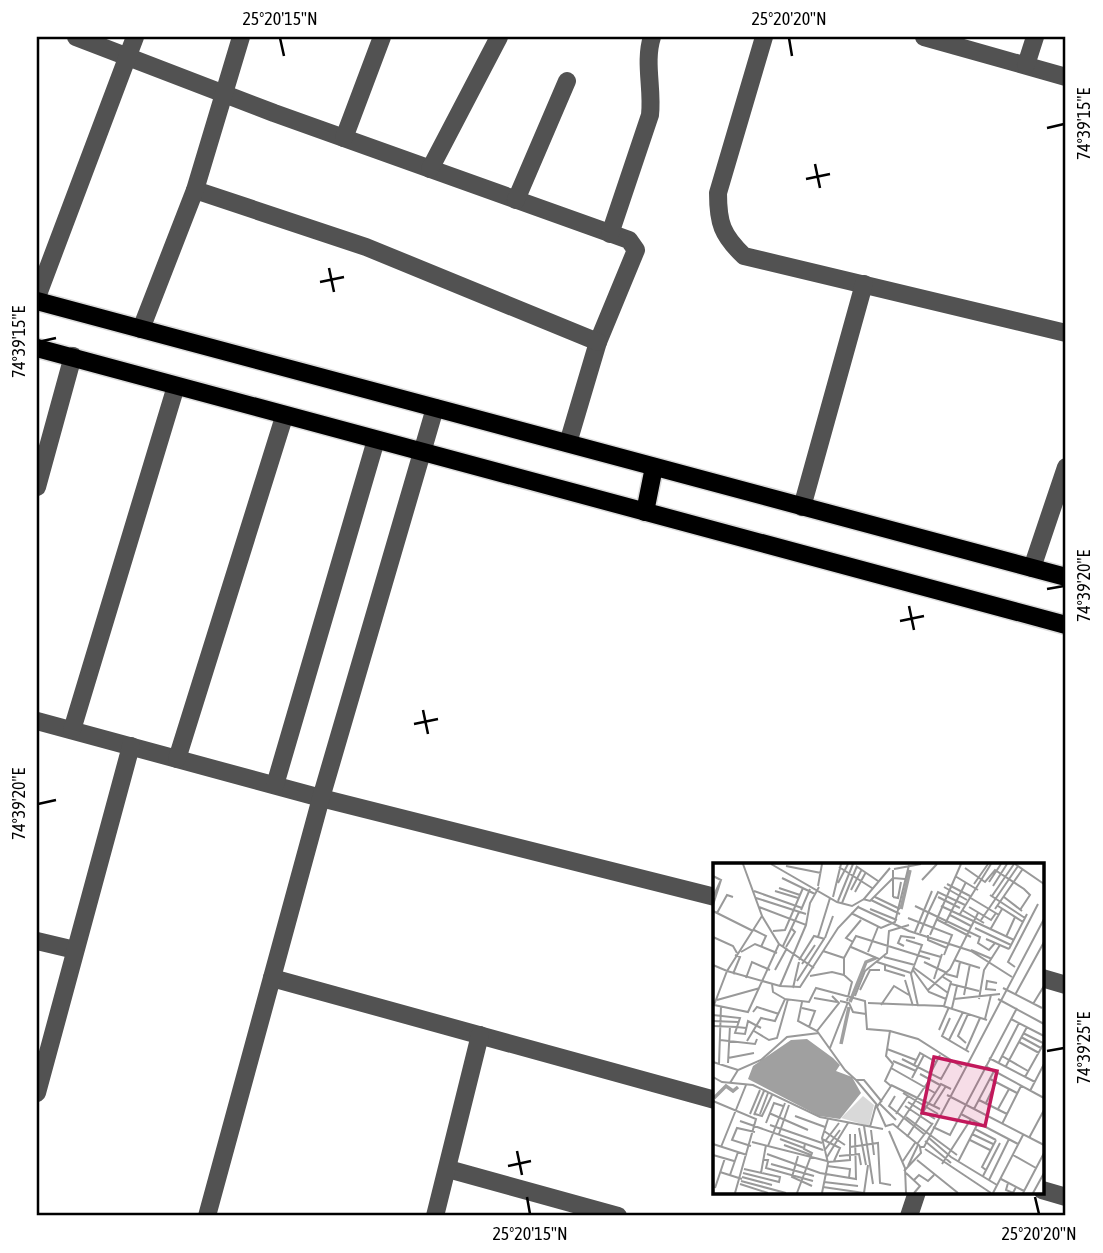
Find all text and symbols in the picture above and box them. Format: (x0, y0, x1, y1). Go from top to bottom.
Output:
text: 25°20'15"N (242, 8, 318, 29)
text: 25°20'20"N (751, 8, 827, 29)
text: 74°39'15"E (1073, 88, 1094, 160)
text: 74°39'15"E (8, 306, 29, 378)
text: 74°39'20"E (1073, 550, 1094, 622)
text: 74°39'20"E (8, 768, 29, 840)
inset map (713, 863, 1044, 1194)
text: 74°39'25"E (1073, 1012, 1094, 1084)
text: 25°20'15"N (492, 1223, 568, 1244)
text: 25°20'20"N (1001, 1223, 1077, 1244)

